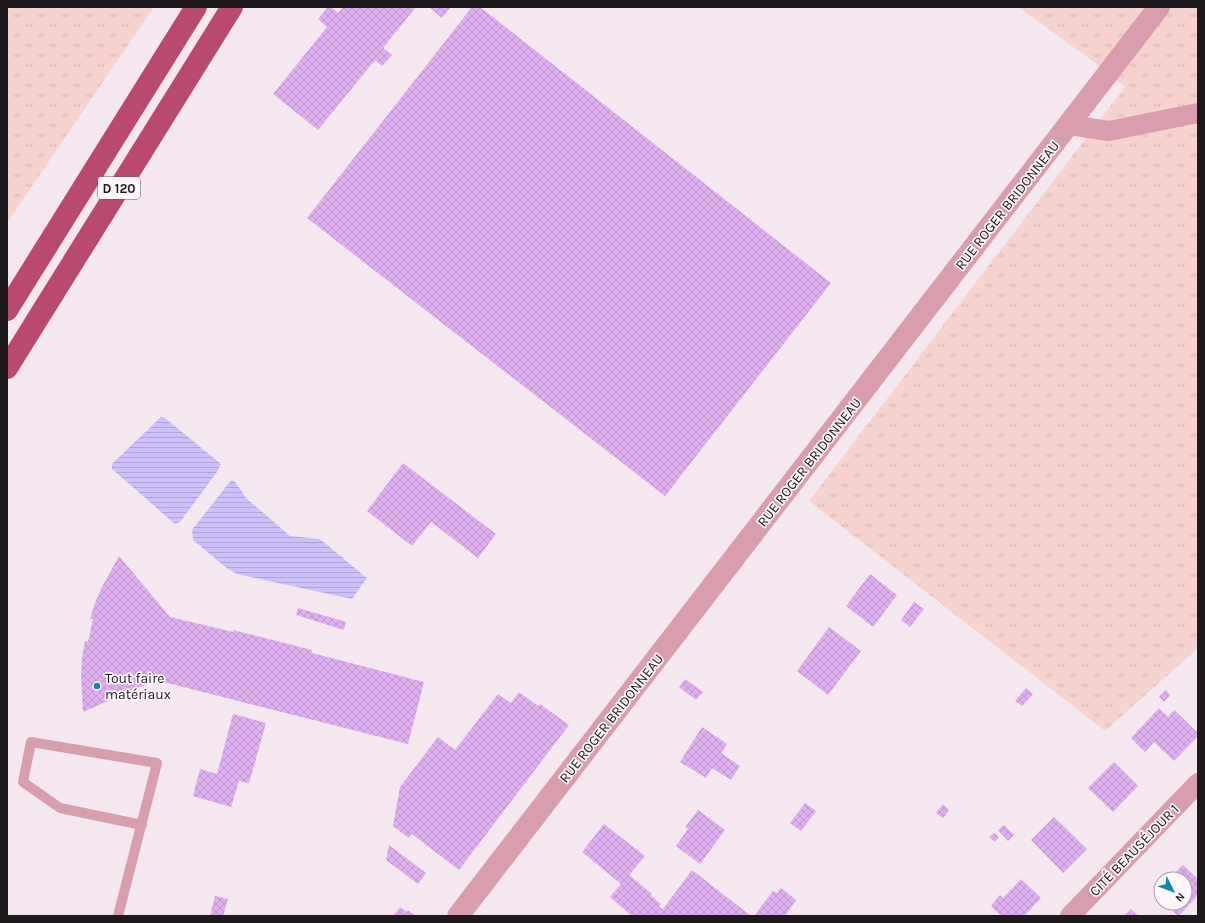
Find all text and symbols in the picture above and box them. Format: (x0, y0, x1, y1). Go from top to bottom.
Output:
street label: RUE ROGER BRIDONNEAU (952, 137, 1063, 273)
road number: D 120 (98, 177, 140, 199)
street label: RUE ROGER BRIDONNEAU (754, 394, 865, 530)
street label: RUE ROGER BRIDONNEAU (556, 650, 667, 786)
place label: Tout faire matériaux (105, 670, 171, 703)
marker: Tout faire matériaux (92, 681, 102, 691)
street label: CITÉ BEAUSÉJOUR 1 (1085, 800, 1183, 900)
north arrow (1153, 871, 1193, 911)
text: N (1173, 890, 1188, 905)

